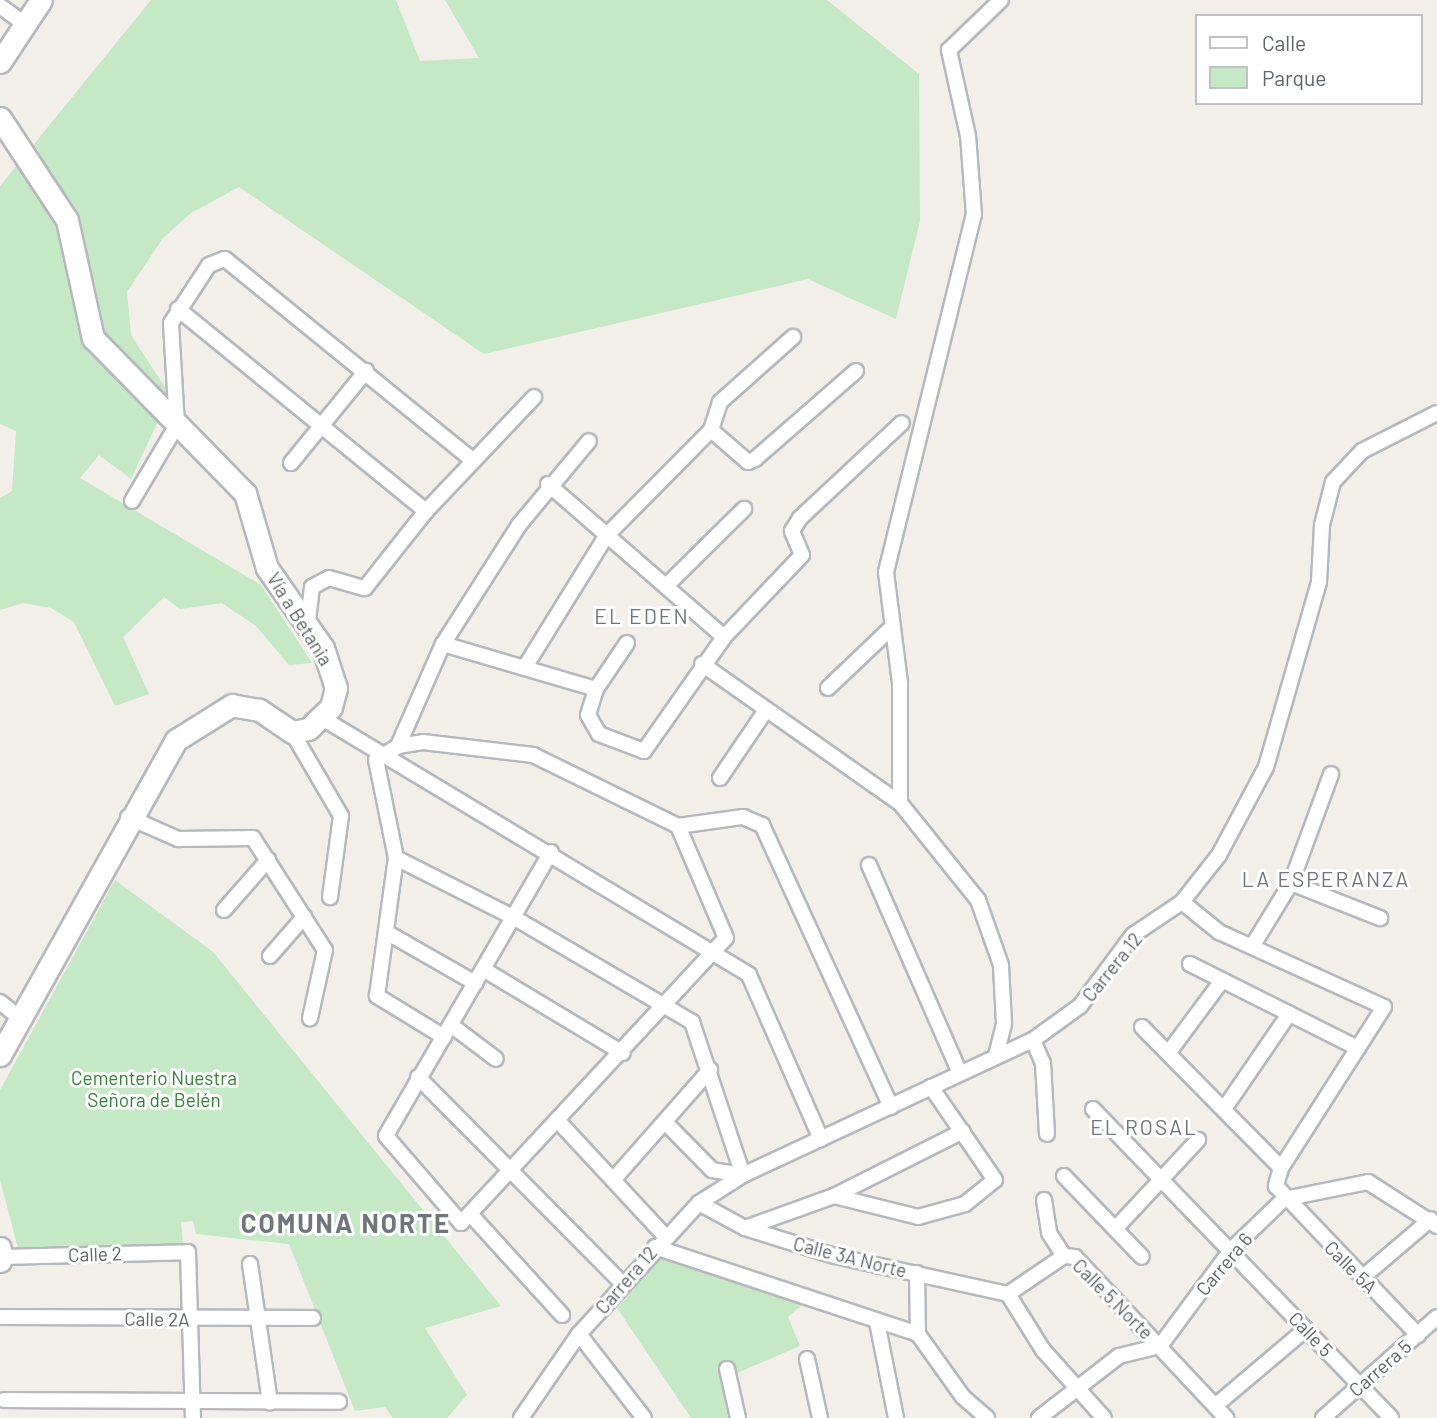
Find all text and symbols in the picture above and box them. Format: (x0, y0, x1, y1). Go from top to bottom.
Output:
legend (1196, 14, 1423, 105)
text: Calle (1262, 30, 1306, 55)
text: Parque (1262, 65, 1327, 90)
street label: Vía a Betania (262, 568, 338, 670)
district label: EL EDEN (595, 603, 689, 629)
district label: LA ESPERANZA (1243, 866, 1409, 892)
street label: Carrera 12 (1077, 928, 1147, 1006)
park label: Cementerio Nuestra Señora de Belén (71, 1067, 237, 1111)
district label: EL ROSAL (1091, 1114, 1197, 1140)
district label: COMUNA NORTE (242, 1207, 450, 1239)
street label: Carrera 6 (1191, 1228, 1257, 1300)
street label: Calle 3A Norte (791, 1232, 909, 1282)
street label: Calle 5A (1320, 1236, 1382, 1298)
street label: Calle 2 (68, 1242, 122, 1266)
street label: Carrera 12 (590, 1242, 662, 1318)
street label: Calle 5 Norte (1068, 1254, 1158, 1344)
street label: Calle 2A (124, 1307, 190, 1331)
street label: Calle 5 (1284, 1307, 1338, 1361)
street label: Carrera 5 (1344, 1335, 1416, 1401)

